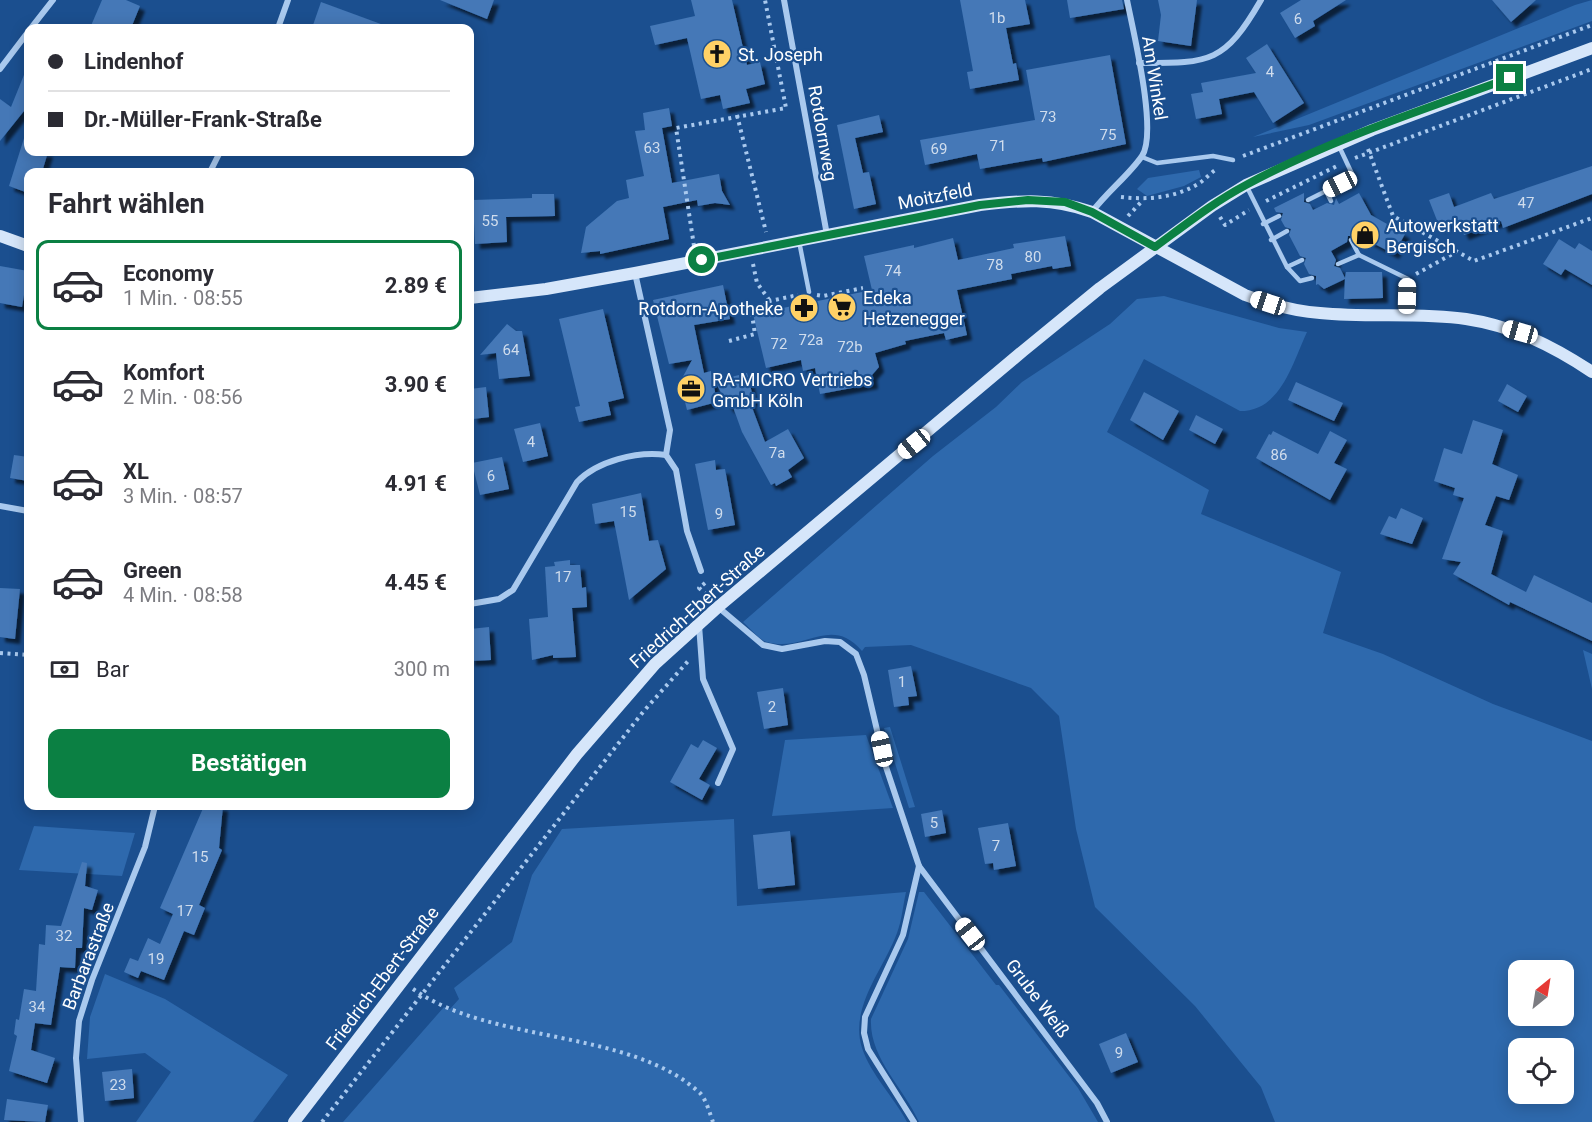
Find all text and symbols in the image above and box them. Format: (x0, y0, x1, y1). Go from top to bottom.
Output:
house number: 1b (989, 9, 1005, 27)
house number: 6 (1294, 10, 1302, 28)
street label: Am Winkel (1138, 34, 1172, 122)
church icon: St. Joseph (701, 38, 733, 70)
place label: St. Joseph (738, 44, 823, 65)
text: Lindenhof (84, 49, 183, 74)
house number: 4 (1266, 63, 1275, 81)
route end (1496, 64, 1523, 91)
street label: Rotdornweg (804, 83, 842, 183)
text: Dr.-Müller-Frank-Straße (84, 107, 322, 132)
house number: 73 (1040, 108, 1056, 126)
house number: 75 (1100, 126, 1116, 144)
house number: 71 (990, 137, 1006, 155)
house number: 63 (644, 139, 660, 157)
house number: 69 (931, 140, 947, 158)
car (1320, 168, 1360, 200)
street label: Moitzfeld (896, 179, 974, 213)
text: Fahrt wählen (48, 188, 205, 220)
house number: 47 (1518, 194, 1534, 212)
house number: 55 (482, 212, 498, 230)
place label: Autowerkstatt Bergisch (1386, 215, 1499, 257)
shop icon: Autowerkstatt Bergisch (1349, 219, 1381, 251)
route start (688, 246, 715, 273)
house number: 80 (1025, 248, 1041, 266)
house number: 78 (987, 256, 1003, 274)
icon: car (51, 258, 105, 312)
text: Economy (123, 261, 214, 286)
house number: 74 (885, 262, 902, 280)
text: 2.89 € (385, 273, 447, 298)
car (1398, 278, 1416, 314)
text: 1 Min. · 08:55 (123, 286, 243, 310)
place label: Edeka Hetzenegger (863, 287, 965, 329)
car (1248, 289, 1288, 317)
supermarket icon: Edeka Hetzenegger (826, 291, 858, 323)
pharmacy icon: Rotdorn-Apotheke (788, 292, 820, 324)
place label: Rotdorn-Apotheke (638, 298, 783, 319)
car (1500, 318, 1540, 346)
house number: 72a (798, 331, 824, 349)
house number: 72 (771, 335, 787, 353)
house number: 72b (837, 338, 863, 356)
house number: 64 (503, 341, 520, 359)
icon: car (51, 357, 105, 411)
text: Komfort (123, 360, 205, 385)
place label: RA-MICRO Vertriebs GmbH Köln (712, 369, 873, 411)
text: 3.90 € (385, 372, 447, 397)
office icon: RA-MICRO Vertriebs GmbH Köln (675, 373, 707, 405)
text: 2 Min. · 08:56 (123, 385, 243, 409)
car (894, 426, 934, 462)
house number: 4 (527, 433, 536, 451)
house number: 7a (769, 444, 785, 462)
house number: 86 (1271, 446, 1287, 464)
icon: car (51, 456, 105, 510)
text: XL (123, 459, 149, 484)
house number: 6 (487, 467, 495, 485)
text: 4.91 € (385, 471, 447, 496)
text: 3 Min. · 08:57 (123, 484, 243, 508)
house number: 15 (620, 503, 636, 521)
house number: 9 (715, 505, 723, 523)
street label: Friedrich-Ebert-Straße (625, 540, 769, 672)
icon: car (51, 555, 105, 609)
text: Green (123, 558, 182, 583)
house number: 17 (555, 568, 571, 586)
text: 4.45 € (385, 570, 447, 595)
text: 4 Min. · 08:58 (123, 583, 243, 607)
icon: cash (48, 653, 81, 686)
text: Bar (96, 657, 129, 682)
text: 300 m (394, 657, 450, 681)
house number: 1 (898, 673, 906, 691)
house number: 2 (768, 698, 776, 716)
button: Bestätigen (48, 729, 450, 798)
car (869, 730, 895, 768)
house number: 5 (930, 814, 938, 832)
house number: 7 (992, 837, 1000, 855)
house number: 15 (192, 848, 208, 866)
street label: Barbarastraße (58, 899, 118, 1013)
house number: 17 (177, 902, 193, 920)
street label: Friedrich-Ebert-Straße (321, 902, 443, 1054)
car (952, 914, 988, 954)
house number: 32 (56, 927, 72, 945)
house number: 19 (148, 950, 164, 968)
street label: Grube Weiß (1002, 955, 1074, 1041)
north arrow (1508, 960, 1574, 1026)
map controls (1508, 960, 1574, 1104)
house number: 34 (29, 998, 46, 1016)
button: locate (1508, 1038, 1574, 1104)
house number: 9 (1115, 1044, 1123, 1062)
house number: 23 (110, 1076, 126, 1094)

